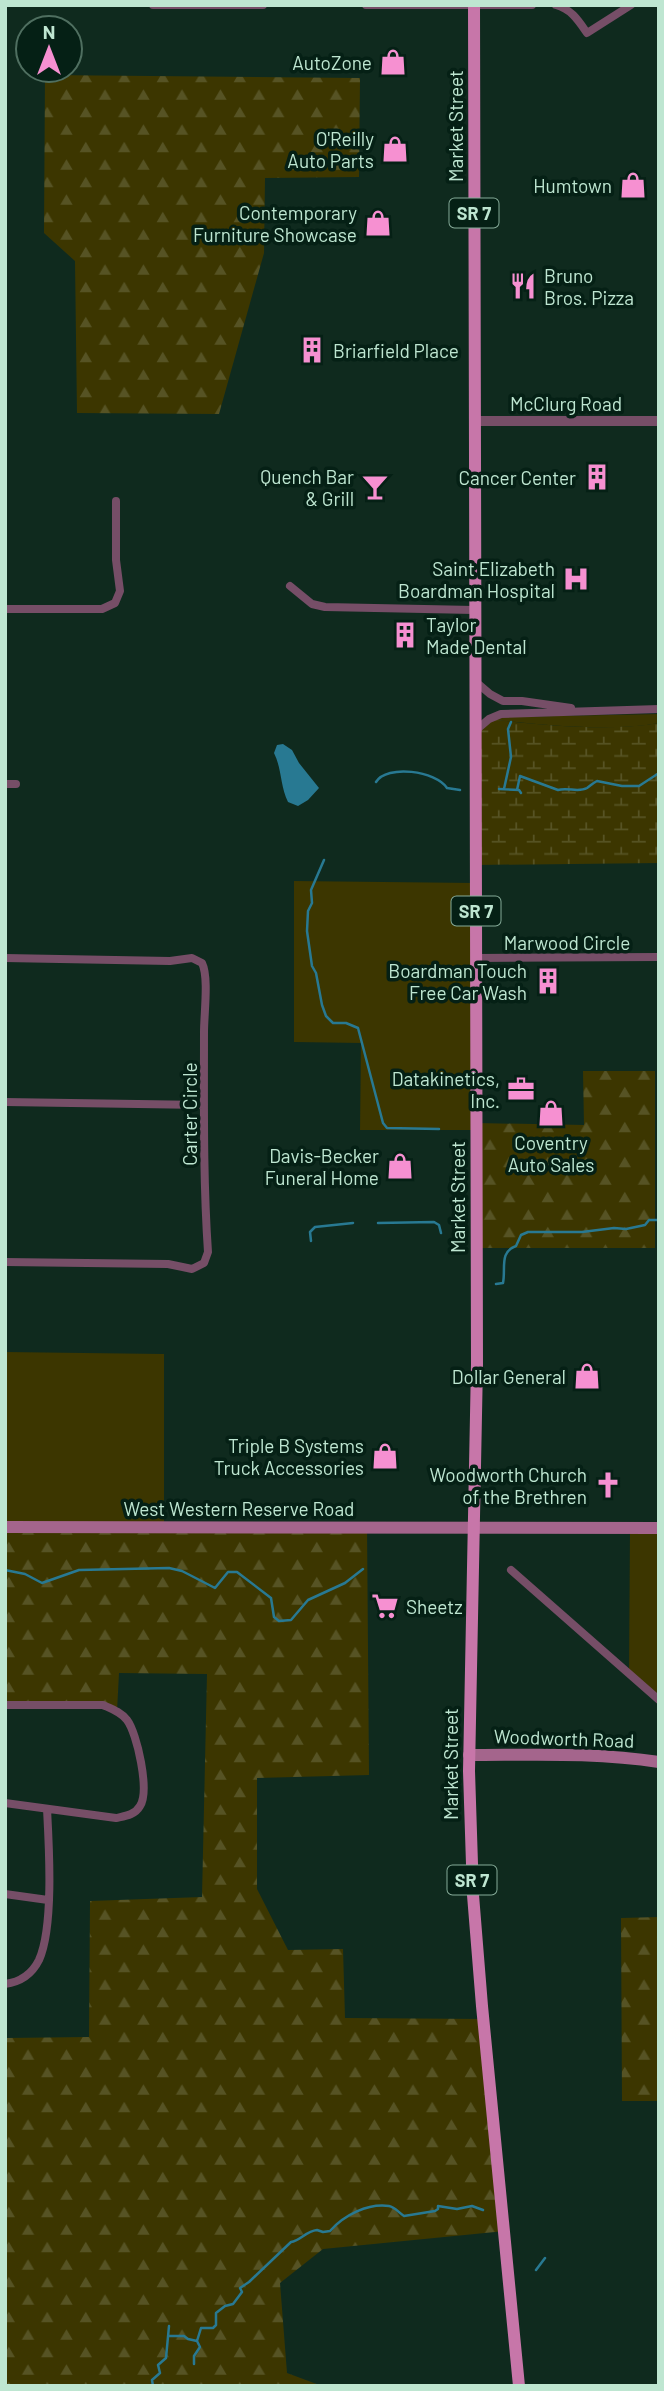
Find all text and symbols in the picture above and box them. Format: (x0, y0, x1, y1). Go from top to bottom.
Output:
north arrow (14, 14, 84, 84)
text: N (43, 20, 55, 43)
shop icon: AutoZone (378, 47, 408, 77)
place label: AutoZone (292, 51, 372, 74)
street label: Market Street (444, 70, 467, 182)
place label: O'Reilly Auto Parts (287, 127, 374, 172)
shop icon: O'Reilly Auto Parts (380, 134, 410, 164)
shop icon: Humtown (618, 170, 648, 200)
place label: Humtown (533, 174, 612, 197)
road number: SR 7 (449, 198, 498, 228)
place label: Contemporary Furniture Showcase (193, 201, 357, 246)
shop icon: Contemporary Furniture Showcase (363, 208, 393, 238)
place label: Bruno Bros. Pizza (544, 264, 634, 309)
restaurant icon: Bruno Bros. Pizza (508, 271, 538, 301)
building icon: Briarfield Place (297, 335, 327, 365)
place label: Briarfield Place (333, 339, 459, 362)
street label: McClurg Road (510, 392, 622, 415)
building icon: Cancer Center (582, 462, 612, 492)
place label: Quench Bar & Grill (260, 465, 354, 510)
place label: Cancer Center (459, 466, 576, 489)
bar icon: Quench Bar & Grill (360, 472, 390, 502)
place label: Saint Elizabeth Boardman Hospital (398, 557, 555, 602)
hospital icon: Saint Elizabeth Boardman Hospital (561, 564, 591, 594)
place label: Taylor Made Dental (426, 613, 527, 658)
building icon: Taylor Made Dental (390, 620, 420, 650)
road number: SR 7 (452, 896, 500, 926)
street label: Marwood Circle (504, 931, 630, 954)
place label: Boardman Touch Free Car Wash (388, 959, 527, 1004)
building icon: Boardman Touch Free Car Wash (533, 966, 563, 996)
street label: Carter Circle (178, 1062, 201, 1166)
place label: Datakinetics, Inc. (392, 1067, 500, 1112)
office icon: Datakinetics, Inc. (506, 1074, 536, 1104)
shop icon: Coventry Auto Sales (536, 1098, 566, 1128)
place label: Coventry Auto Sales (508, 1131, 594, 1176)
street label: Market Street (446, 1141, 469, 1253)
place label: Davis-Becker Funeral Home (265, 1144, 379, 1189)
shop icon: Davis-Becker Funeral Home (385, 1151, 415, 1181)
shop icon: Dollar General (572, 1361, 602, 1391)
place label: Dollar General (452, 1365, 566, 1388)
place label: Triple B Systems Truck Accessories (214, 1434, 364, 1479)
shop icon: Triple B Systems Truck Accessories (370, 1441, 400, 1471)
place label: Woodworth Church of the Brethren (429, 1463, 587, 1508)
church icon: Woodworth Church of the Brethren (593, 1470, 623, 1500)
street label: West Western Reserve Road (124, 1497, 354, 1520)
supermarket icon: Sheetz (370, 1591, 400, 1621)
place label: Sheetz (406, 1595, 463, 1618)
street label: Market Street (439, 1708, 462, 1820)
street label: Woodworth Road (493, 1724, 635, 1752)
road number: SR 7 (448, 1866, 496, 1894)

